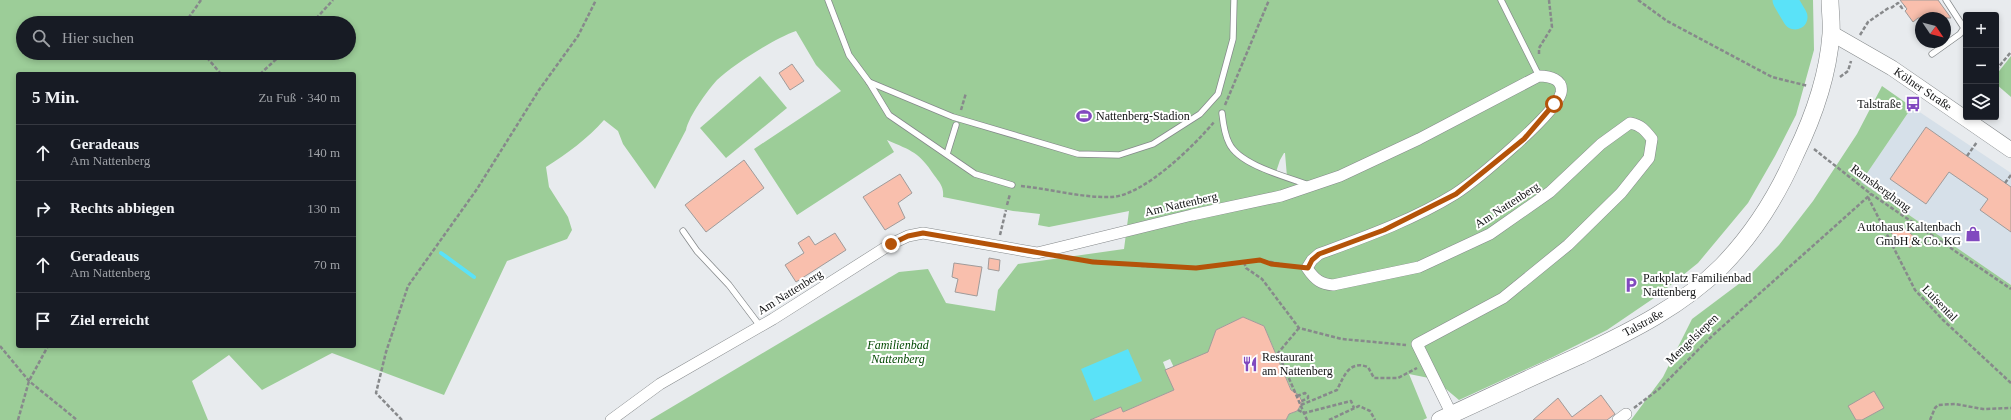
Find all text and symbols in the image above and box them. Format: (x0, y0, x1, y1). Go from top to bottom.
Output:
north arrow (1915, 12, 1951, 48)
map controls (1963, 12, 1999, 120)
button: + (1963, 12, 1999, 48)
search box (16, 16, 356, 60)
icon: search (30, 27, 52, 49)
text: Hier suchen (62, 30, 134, 46)
button: − (1963, 48, 1999, 84)
street label: Kölner Straße (1891, 64, 1955, 114)
button: layers (1963, 84, 1999, 120)
text: 5 Min. (32, 88, 79, 107)
text: Zu Fuß · 340 m (258, 90, 340, 105)
route start (1545, 95, 1563, 113)
bus stop icon: Talstraße (1904, 95, 1922, 113)
place label: Talstraße (1857, 97, 1901, 111)
sports icon: Nattenberg-Stadion (1075, 107, 1093, 125)
place label: Nattenberg-Stadion (1096, 109, 1190, 123)
text: Geradeaus (70, 136, 139, 152)
icon: ahead (32, 142, 54, 164)
text: 140 m (307, 145, 340, 160)
text: Am Nattenberg (70, 153, 150, 168)
street label: Ramsberghang (1848, 161, 1914, 215)
street label: Am Nattenberg (1472, 179, 1542, 231)
street label: Am Nattenberg (1143, 189, 1219, 219)
icon: right (32, 198, 54, 220)
text: Rechts abbiegen (70, 200, 175, 216)
text: 130 m (307, 201, 340, 216)
place label: Autohaus Kaltenbach GmbH & Co. KG (1857, 220, 1961, 248)
shop icon: Autohaus Kaltenbach GmbH & Co. KG (1964, 225, 1982, 243)
route end (882, 235, 900, 253)
text: Geradeaus (70, 248, 139, 264)
icon: ahead (32, 254, 54, 276)
text: 70 m (314, 257, 340, 272)
text: Am Nattenberg (70, 265, 150, 280)
street label: Am Nattenberg (755, 266, 825, 318)
place label: Parkplatz Familienbad Nattenberg (1643, 271, 1751, 299)
parking icon: Parkplatz Familienbad Nattenberg (1622, 276, 1640, 294)
street label: Luisental (1919, 282, 1961, 324)
street label: Talstraße (1620, 306, 1666, 340)
icon: arrive (32, 310, 54, 332)
street label: Mengelsiepen (1663, 311, 1721, 367)
text: Ziel erreicht (70, 312, 149, 328)
park label: Familienbad Nattenberg (866, 338, 930, 366)
place label: Restaurant am Nattenberg (1262, 350, 1333, 378)
restaurant icon: Restaurant am Nattenberg (1241, 355, 1259, 373)

